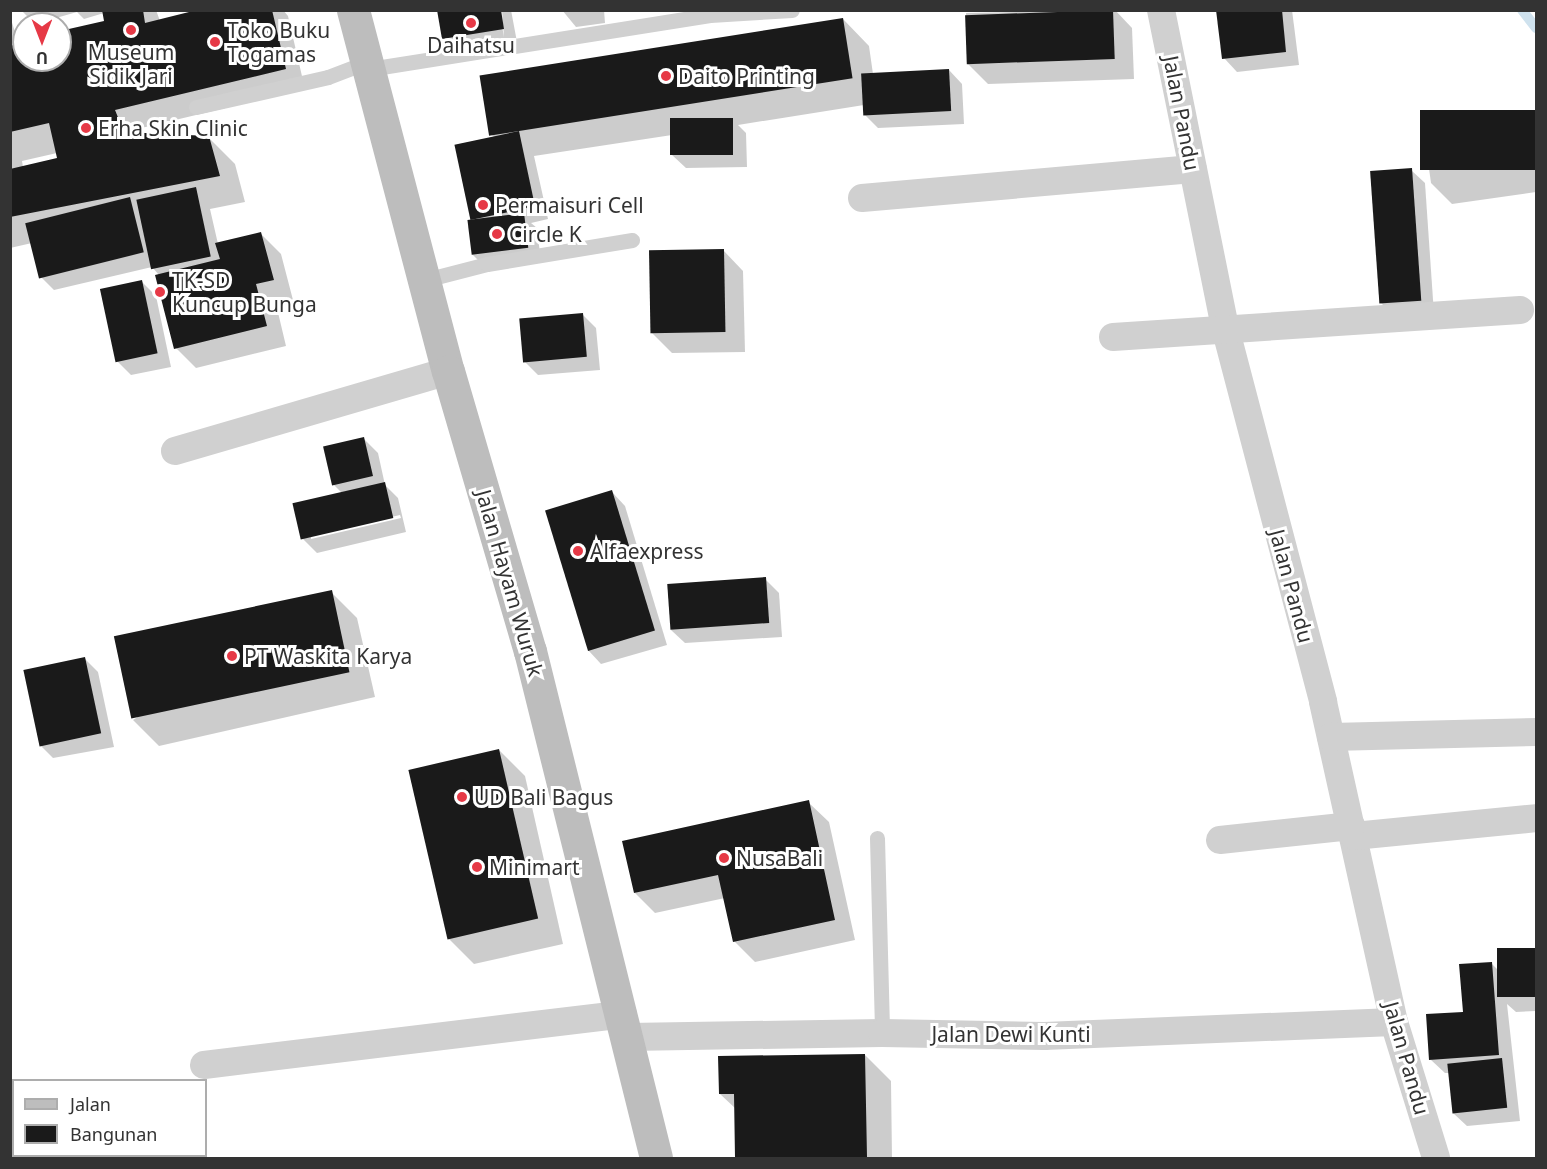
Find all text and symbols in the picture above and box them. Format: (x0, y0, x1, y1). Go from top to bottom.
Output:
north arrow (12, 12, 72, 72)
marker: Daihatsu (464, 16, 478, 30)
place label: Toko Buku Togamas (227, 17, 330, 67)
marker: Museum Sidik Jari (124, 23, 138, 37)
place label: Daihatsu (427, 32, 515, 58)
marker: Toko Buku Togamas (208, 35, 222, 49)
place label: Museum Sidik Jari (88, 39, 174, 89)
text: U (36, 47, 48, 69)
street label: Jalan Pandu (1159, 53, 1205, 173)
place label: Daito Printing (678, 63, 815, 89)
marker: Daito Printing (659, 69, 673, 83)
place label: Erha Skin Clinic (98, 115, 248, 141)
marker: Erha Skin Clinic (79, 121, 93, 135)
place label: Permaisuri Cell (495, 192, 644, 218)
marker: Permaisuri Cell (476, 198, 490, 212)
place label: Circle K (509, 221, 582, 247)
marker: Circle K (490, 227, 504, 241)
place label: TK-SD Kuncup Bunga (172, 267, 317, 317)
marker: TK-SD Kuncup Bunga (153, 285, 167, 299)
street label: Jalan Hayam Wuruk (471, 487, 549, 679)
street label: Jalan Pandu (1265, 526, 1319, 646)
place label: Alfaexpress (590, 538, 704, 564)
marker: Alfaexpress (571, 544, 585, 558)
place label: PT Waskita Karya (244, 643, 412, 669)
marker: PT Waskita Karya (225, 649, 239, 663)
place label: UD Bali Bagus (474, 784, 613, 810)
marker: UD Bali Bagus (455, 790, 469, 804)
place label: NusaBali (736, 845, 823, 871)
marker: NusaBali (717, 851, 731, 865)
place label: Minimart (489, 854, 580, 880)
marker: Minimart (470, 860, 484, 874)
street label: Jalan Pandu (1379, 999, 1435, 1117)
street label: Jalan Dewi Kunti (931, 1021, 1091, 1047)
legend (12, 1079, 207, 1157)
text: Jalan (70, 1092, 111, 1116)
text: Bangunan (70, 1122, 157, 1146)

